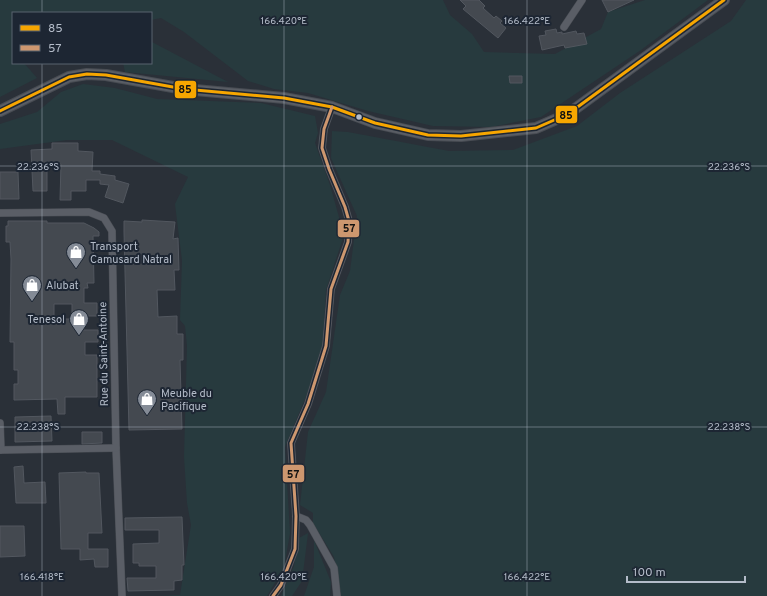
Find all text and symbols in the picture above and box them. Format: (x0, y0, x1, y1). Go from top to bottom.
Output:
legend (12, 12, 152, 64)
text: 166.420°E (261, 15, 307, 28)
text: 166.422°E (504, 15, 550, 28)
text: 85 (48, 21, 63, 37)
text: 57 (48, 41, 62, 57)
line badge: 85 (174, 80, 197, 99)
text: 85 (178, 83, 192, 97)
line badge: 85 (555, 105, 578, 124)
text: 85 (559, 109, 573, 123)
unlabelled marker (354, 112, 364, 122)
text: 22.236°S (17, 161, 59, 174)
text: 22.236°S (708, 161, 750, 174)
line badge: 57 (337, 219, 360, 238)
text: 57 (343, 222, 355, 236)
place label: Transport Camusard Natral (90, 240, 172, 267)
shop icon: Transport Camusard Natral (65, 241, 87, 269)
shop icon: Alubat (21, 274, 43, 302)
place label: Alubat (46, 279, 79, 293)
street label: Rue du Saint-Antoine (96, 301, 112, 406)
shop icon: Tenesol (68, 308, 90, 336)
place label: Tenesol (27, 313, 65, 327)
place label: Meuble du Pacifique (161, 387, 212, 414)
shop icon: Meuble du Pacifique (136, 388, 158, 416)
text: 22.238°S (17, 421, 59, 434)
text: 22.238°S (708, 421, 750, 434)
line badge: 57 (282, 464, 305, 483)
text: 57 (287, 468, 299, 482)
scale bar (627, 558, 745, 584)
text: 100 m (633, 565, 666, 581)
text: 166.418°E (20, 571, 64, 584)
text: 166.420°E (261, 571, 307, 584)
text: 166.422°E (504, 571, 550, 584)

